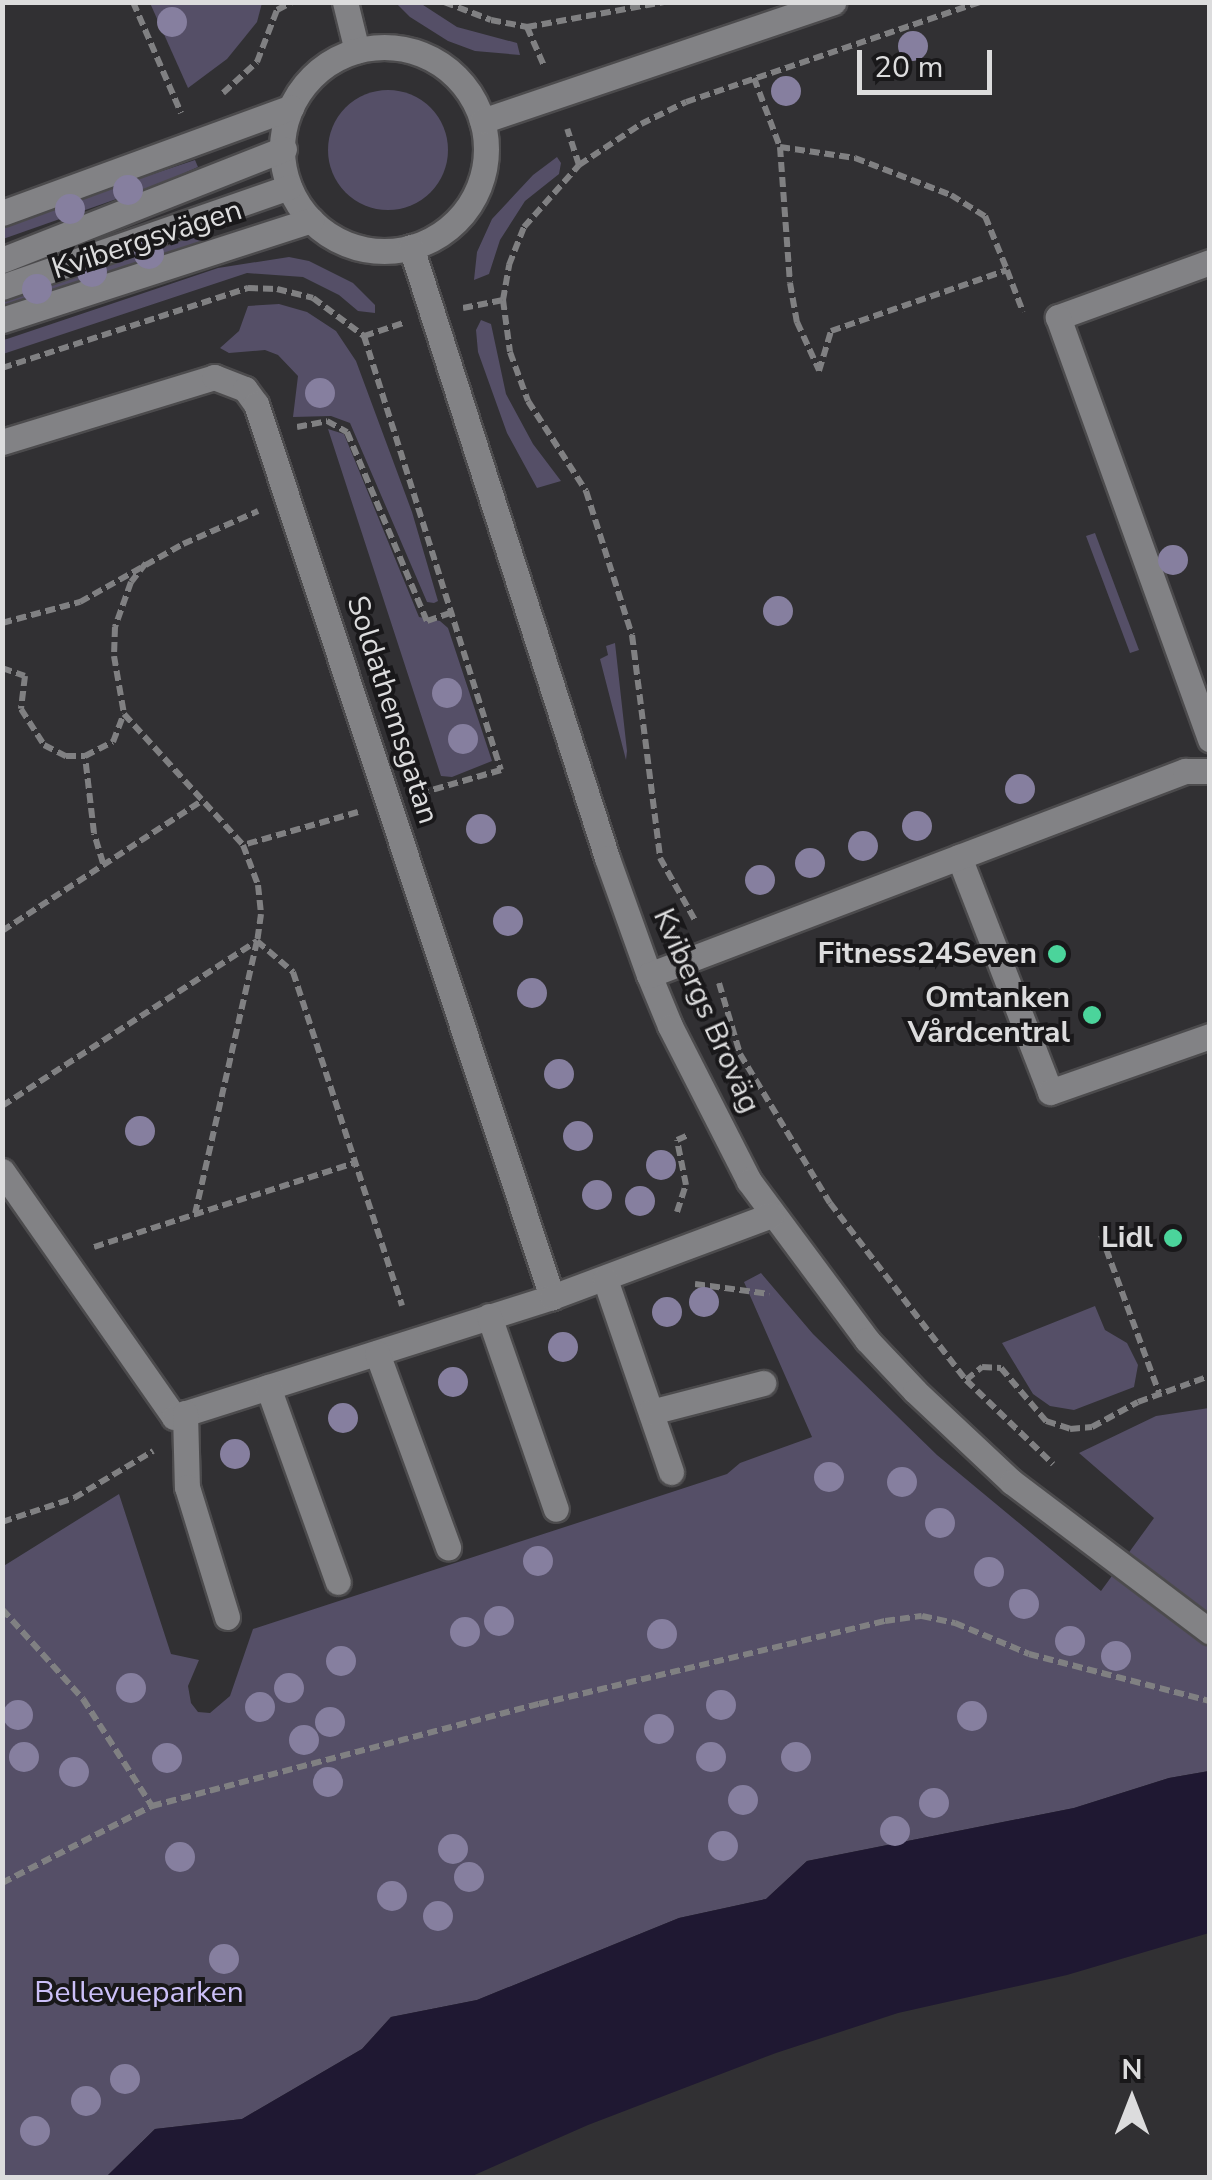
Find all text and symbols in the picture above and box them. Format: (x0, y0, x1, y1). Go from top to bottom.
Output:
scale bar (862, 30, 997, 92)
text: 20 m (874, 47, 943, 88)
street label: Kvibergsvägen (47, 192, 247, 288)
street label: Soldathemsgatan (338, 591, 446, 829)
street label: Kvibergs Broväg (645, 903, 767, 1119)
place label: Fitness24Seven (818, 936, 1037, 972)
marker: Fitness24Seven (1046, 943, 1068, 965)
place label: Omtanken Vårdcentral (908, 980, 1070, 1050)
marker: Omtanken Vårdcentral (1079, 1002, 1105, 1028)
place label: Lidl (1101, 1220, 1153, 1256)
marker: Lidl (1162, 1227, 1184, 1249)
park label: Bellevueparken (34, 1975, 244, 2011)
north arrow (1082, 2050, 1182, 2150)
text: N (1122, 2051, 1142, 2089)

